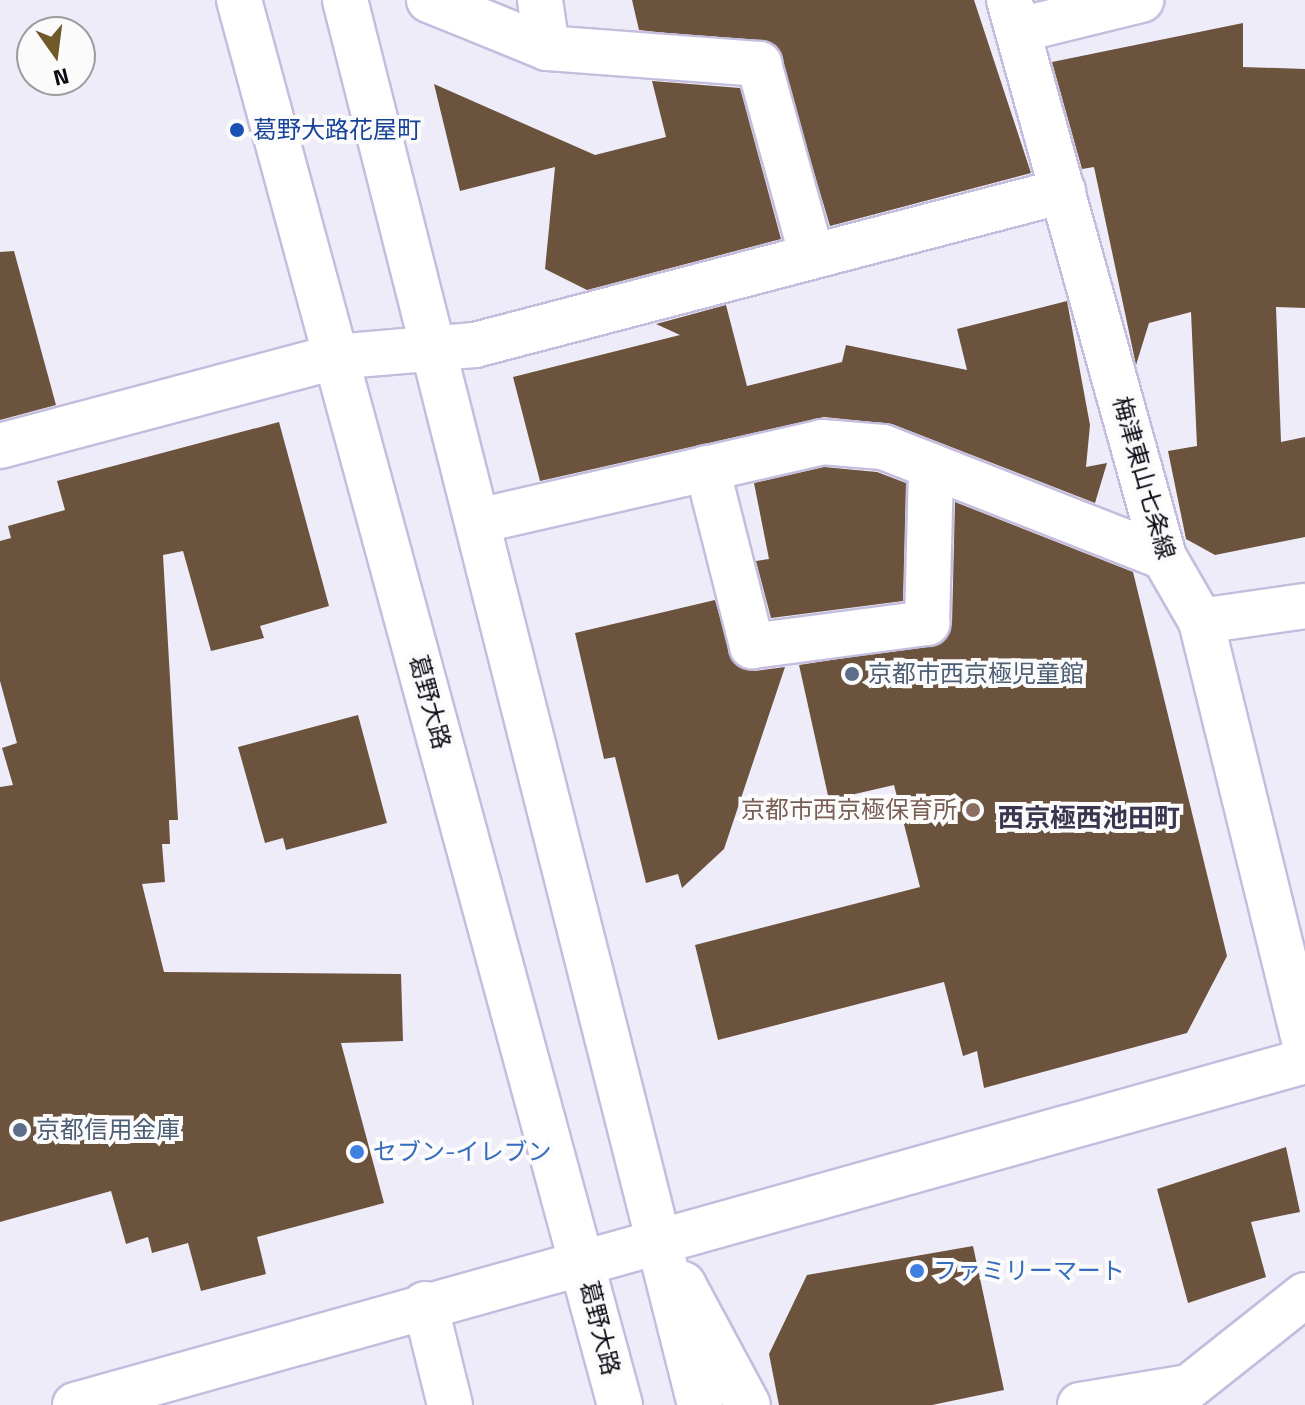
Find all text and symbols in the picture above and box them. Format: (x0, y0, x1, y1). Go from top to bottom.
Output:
north arrow (16, 16, 96, 96)
text: N (50, 59, 73, 96)
place label: 葛野大路花屋町 (253, 116, 421, 144)
marker: 葛野大路花屋町 (228, 121, 246, 139)
street label: 梅津東山七条線 (1107, 393, 1181, 563)
street label: 葛野大路 (404, 652, 456, 752)
place label: 京都市西京極児童館 (868, 660, 1084, 688)
marker: 京都市西京極児童館 (843, 665, 861, 683)
place label: 京都市西京極保育所 (741, 796, 957, 824)
marker: 京都市西京極保育所 (964, 801, 982, 819)
district label: 西京極西池田町 (998, 802, 1180, 834)
place label: 京都信用金庫 (36, 1116, 180, 1144)
marker: 京都信用金庫 (11, 1121, 29, 1139)
place label: セブン-イレブン (373, 1138, 552, 1166)
marker: セブン-イレブン (348, 1143, 366, 1161)
place label: ファミリーマート (933, 1257, 1125, 1285)
marker: ファミリーマート (908, 1262, 926, 1280)
street label: 葛野大路 (574, 1278, 626, 1378)

